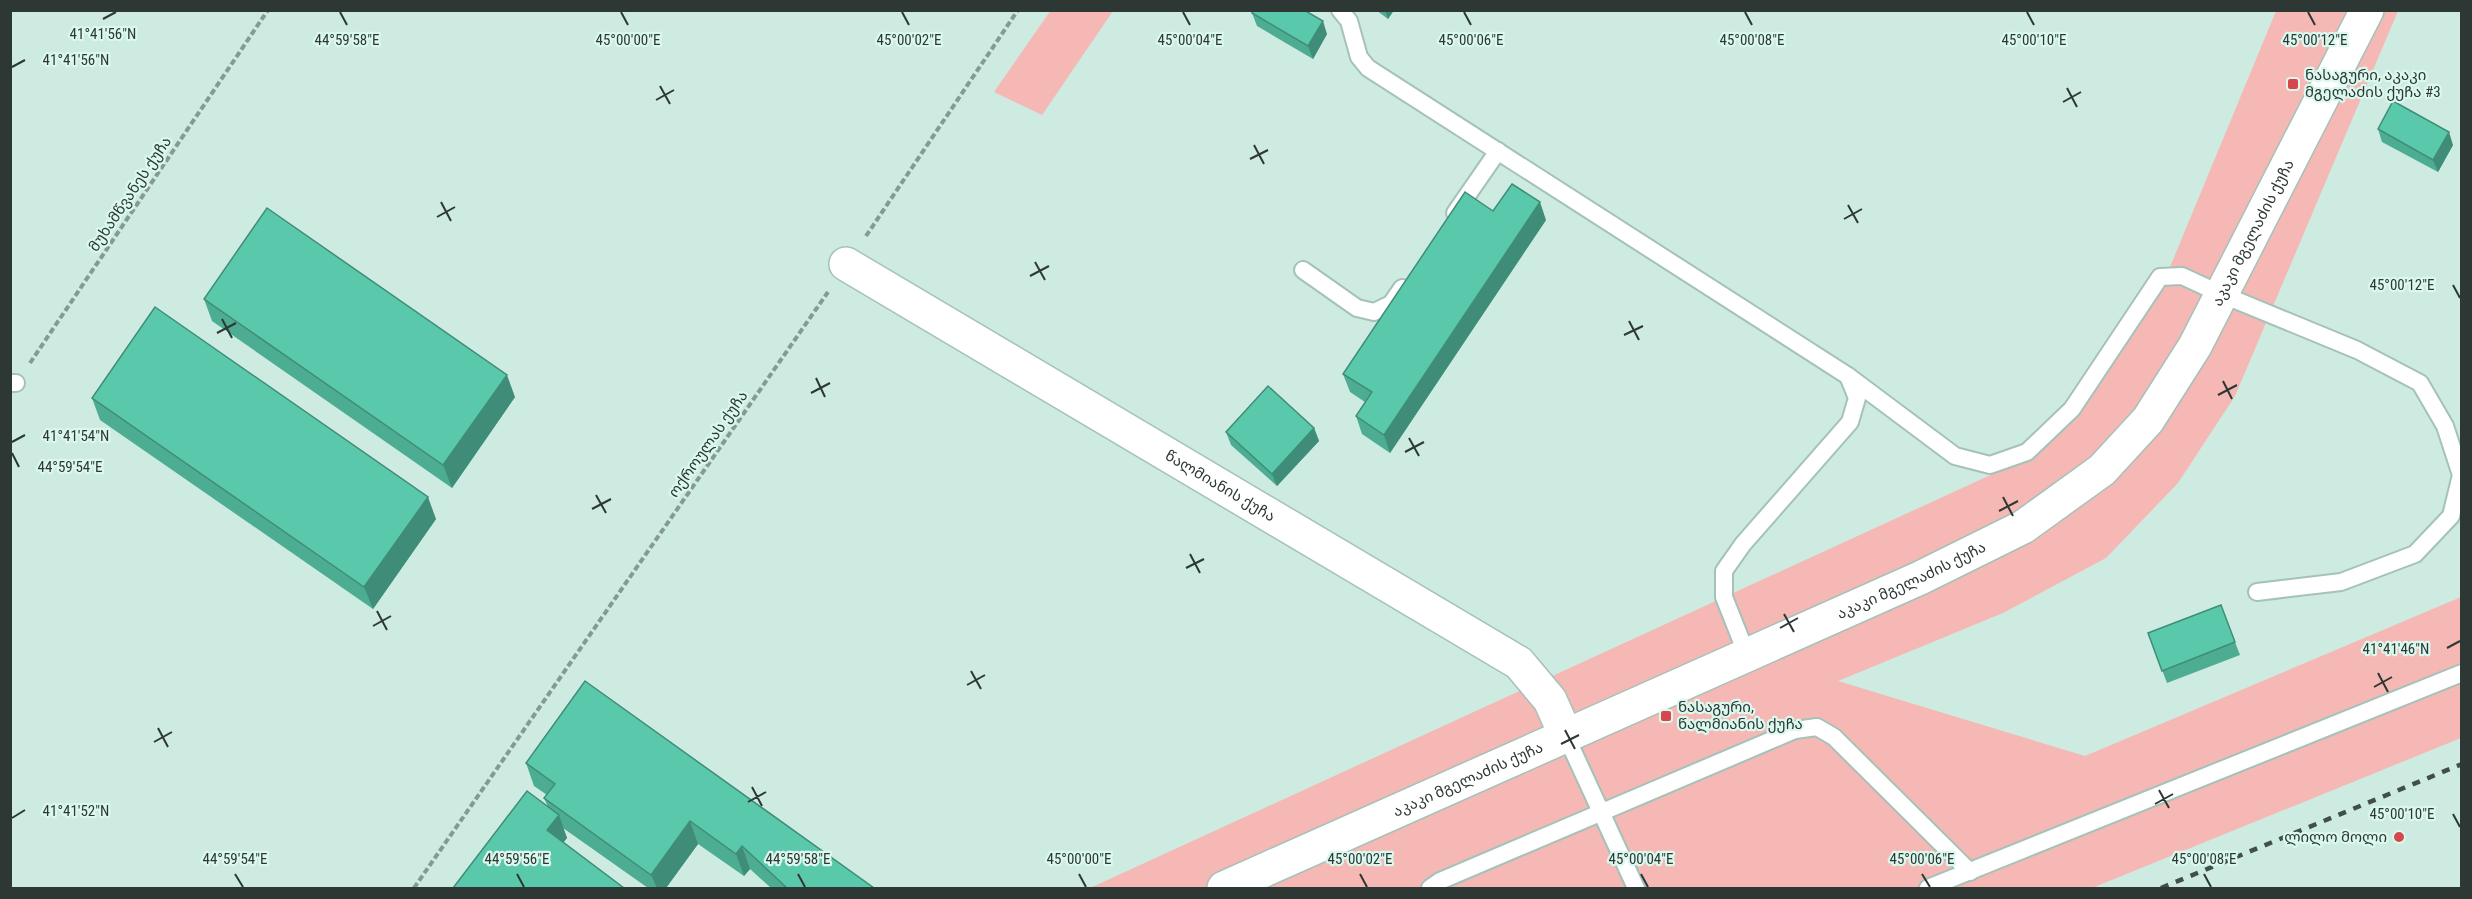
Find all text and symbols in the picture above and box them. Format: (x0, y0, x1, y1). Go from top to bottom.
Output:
text: 41°41'56"N (70, 25, 136, 43)
text: 44°59'58"E (315, 31, 379, 49)
text: 45°00'00"E (596, 31, 660, 49)
text: 45°00'02"E (877, 31, 941, 49)
text: 45°00'04"E (1158, 31, 1222, 49)
text: 45°00'06"E (1439, 31, 1503, 49)
text: 45°00'08"E (1720, 31, 1784, 49)
text: 45°00'10"E (2002, 31, 2066, 49)
text: 45°00'12"E (2283, 31, 2347, 49)
text: 41°41'56"N (43, 51, 109, 69)
place label: ნასაგური, აკაკი მგელაძის ქუჩა #3 (2305, 66, 2441, 101)
marker: ნასაგური, აკაკი მგელაძის ქუჩა #3 (2286, 77, 2300, 91)
street label: მუხამწვანეს ქუჩა (85, 133, 175, 255)
street label: აკაკი მგელაძის ქუჩა (2208, 157, 2298, 309)
text: 45°00'12"E (2370, 276, 2434, 294)
street label: ოქროულას ქუჩა (665, 387, 751, 501)
text: 41°41'54"N (43, 427, 109, 445)
street label: წალმიანის ქუჩა (1162, 446, 1279, 525)
text: 44°59'54"E (38, 458, 102, 476)
street label: აკაკი მგელაძის ქუჩა (1834, 538, 1989, 623)
text: 41°41'46"N (2363, 640, 2429, 658)
place label: ნასაგური, წალმიანის ქუჩა (1678, 698, 1803, 733)
marker: ნასაგური, წალმიანის ქუჩა (1659, 709, 1673, 723)
street label: აკაკი მგელაძის ქუჩა (1390, 738, 1546, 821)
text: 41°41'52"N (43, 802, 109, 820)
text: 45°00'10"E (2370, 805, 2434, 823)
place label: ლილო მოლი (2284, 828, 2387, 846)
marker: ლილო მოლი (2392, 830, 2406, 844)
text: 44°59'54"E (203, 850, 267, 868)
text: 44°59'56"E (485, 850, 549, 868)
text: 44°59'58"E (766, 850, 830, 868)
text: 45°00'00"E (1047, 850, 1111, 868)
text: 45°00'02"E (1328, 850, 1392, 868)
text: 45°00'04"E (1609, 850, 1673, 868)
text: 45°00'06"E (1890, 850, 1954, 868)
text: 45°00'08"E (2172, 850, 2236, 868)

